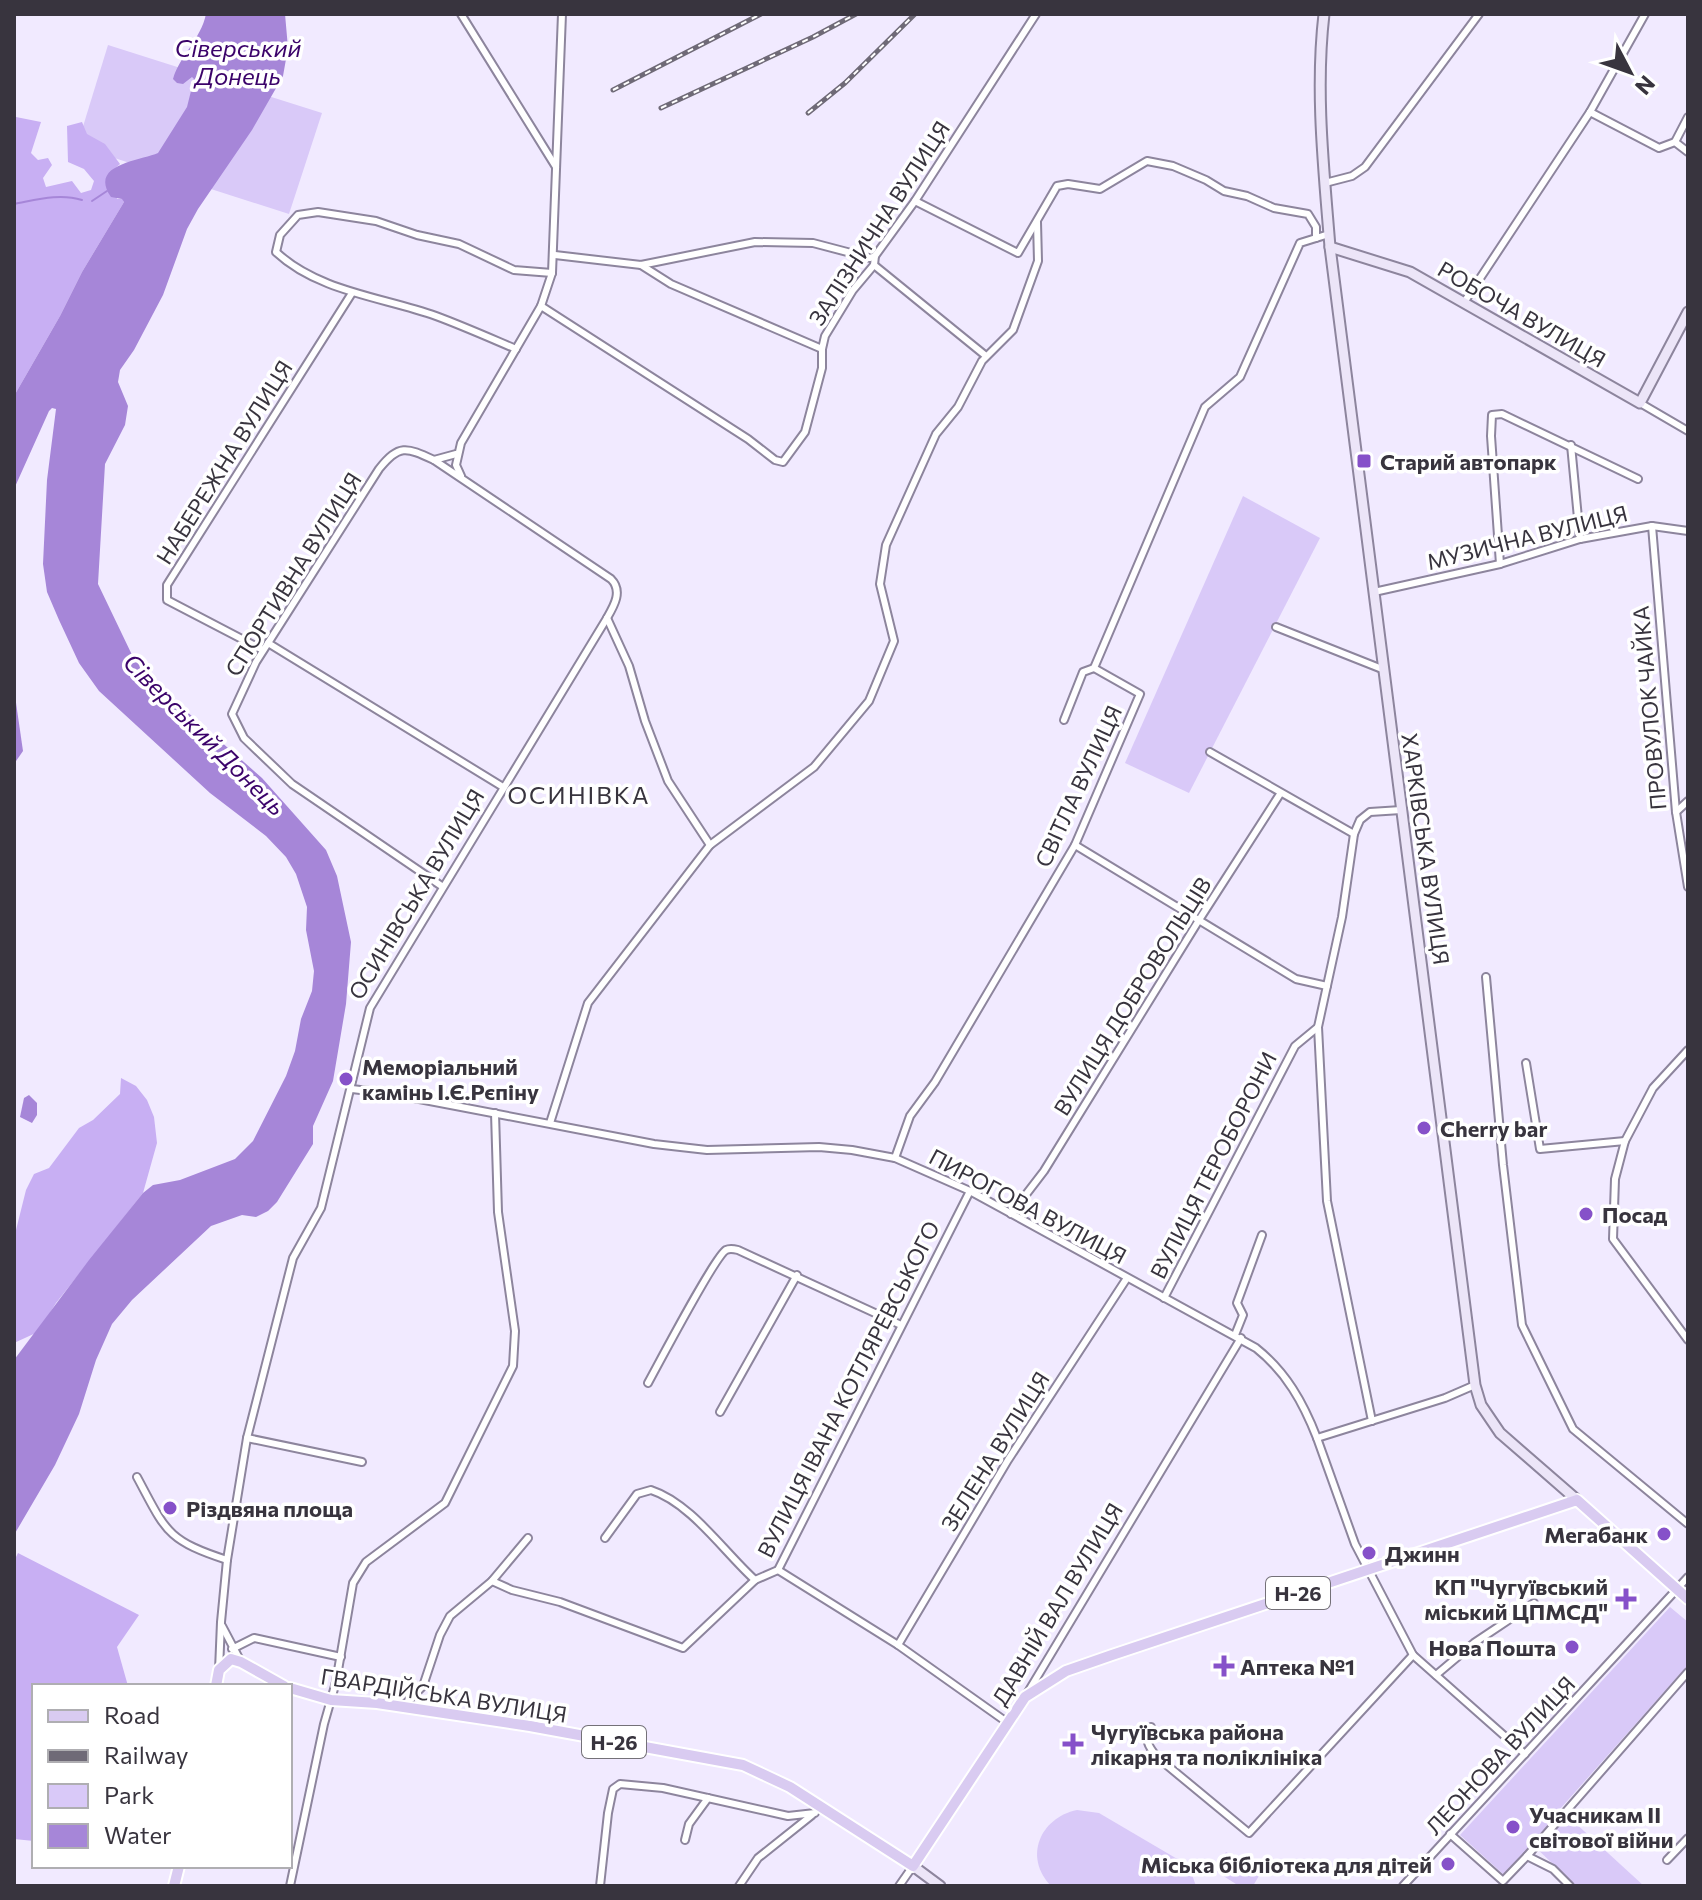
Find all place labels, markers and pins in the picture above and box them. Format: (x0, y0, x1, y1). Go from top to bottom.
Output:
place label: Старий автопарк (1380, 448, 1557, 475)
marker: Старий автопарк (1355, 452, 1373, 470)
place label: Меморіальний камінь І.Є.Рєпіну (362, 1053, 539, 1105)
marker: Меморіальний камінь І.Є.Рєпіну (337, 1070, 355, 1088)
place label: Cherry bar (1440, 1115, 1547, 1142)
marker: Cherry bar (1415, 1119, 1433, 1137)
place label: Посад (1602, 1201, 1668, 1228)
marker: Посад (1577, 1205, 1595, 1223)
place label: Різдвяна площа (186, 1495, 353, 1522)
marker: Різдвяна площа (161, 1499, 179, 1517)
place label: Мегабанк (1544, 1521, 1648, 1548)
marker: Мегабанк (1655, 1525, 1673, 1543)
place label: Джинн (1385, 1540, 1460, 1567)
marker: Джинн (1360, 1544, 1378, 1562)
place label: КП "Чугуївський міський ЦПМСД" (1424, 1573, 1608, 1625)
marker: КП "Чугуївський міський ЦПМСД" (1615, 1588, 1637, 1610)
place label: Нова Пошта (1428, 1634, 1556, 1661)
marker: Нова Пошта (1563, 1638, 1581, 1656)
place label: Аптека №1 (1240, 1653, 1355, 1680)
marker: Аптека №1 (1215, 1657, 1233, 1675)
place label: Чугуївська района лікарня та поліклініка (1091, 1718, 1322, 1770)
marker: Чугуївська района лікарня та поліклініка (1062, 1733, 1084, 1755)
place label: Учасникам II світової війни (1529, 1801, 1674, 1853)
marker: Учасникам II світової війни (1504, 1818, 1522, 1836)
place label: Міська бібліотека для дітей (1141, 1851, 1432, 1878)
marker: Міська бібліотека для дітей (1439, 1855, 1457, 1873)

